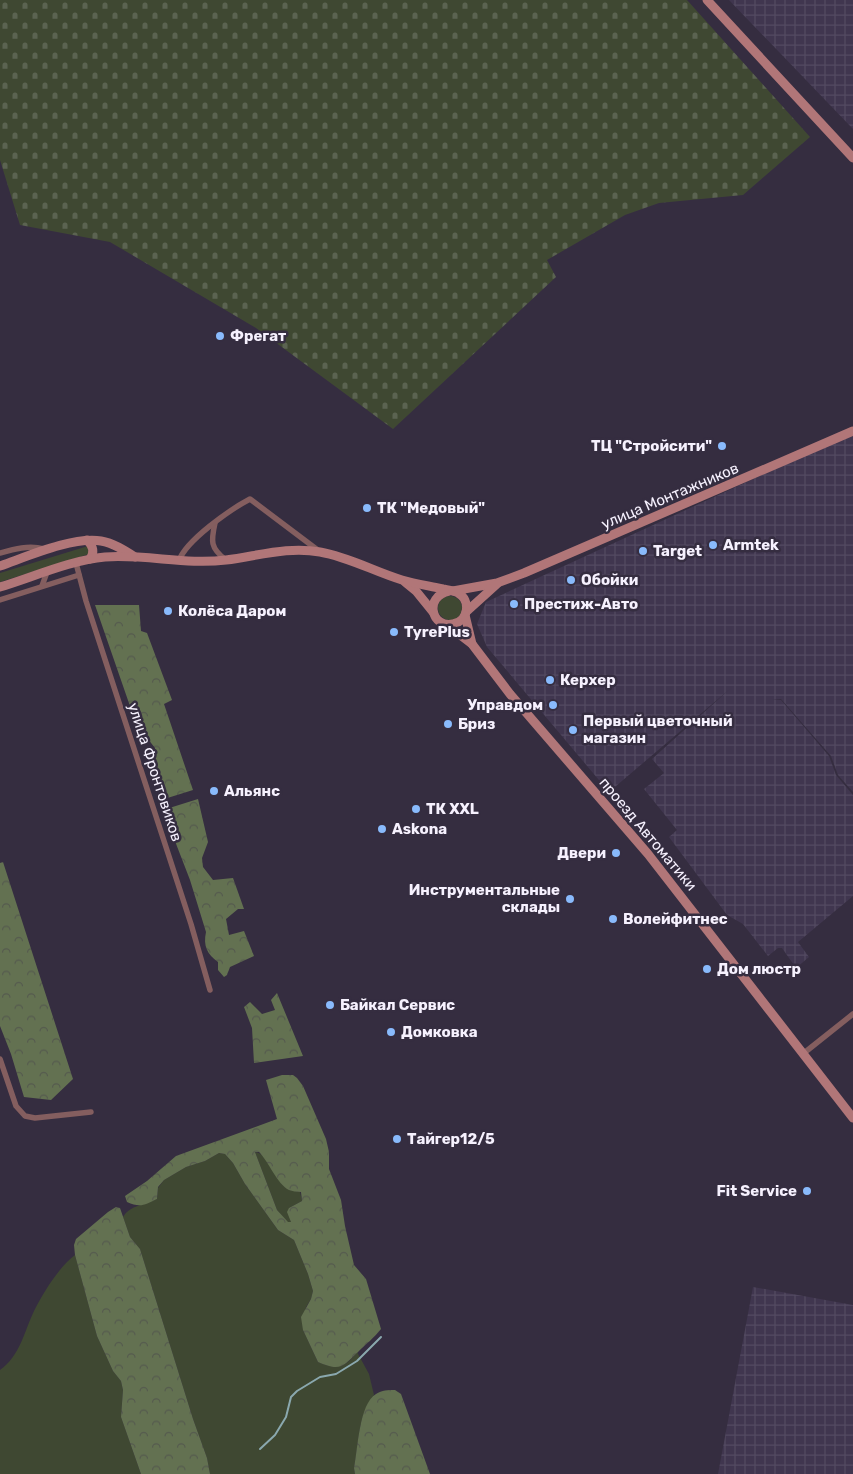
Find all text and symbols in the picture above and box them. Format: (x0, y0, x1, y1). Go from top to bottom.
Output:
place label: Фрегат (230, 327, 287, 345)
marker: Фрегат (214, 330, 226, 342)
place label: ТЦ "Стройсити" (591, 437, 712, 455)
marker: ТЦ "Стройсити" (716, 440, 728, 452)
street label: улица Монтажников (599, 459, 741, 533)
place label: ТК "Медовый" (377, 499, 485, 517)
marker: ТК "Медовый" (361, 502, 373, 514)
place label: Armtek (723, 536, 779, 554)
marker: Armtek (707, 539, 719, 551)
place label: Target (653, 542, 702, 560)
marker: Target (637, 545, 649, 557)
place label: Обойки (581, 571, 638, 589)
marker: Обойки (565, 574, 577, 586)
place label: Престиж-Авто (524, 595, 638, 613)
marker: Престиж-Авто (508, 598, 520, 610)
place label: Колёса Даром (178, 602, 286, 620)
marker: Колёса Даром (162, 605, 174, 617)
place label: TyrePlus (404, 623, 470, 641)
marker: TyrePlus (388, 626, 400, 638)
place label: Керхер (560, 671, 616, 689)
marker: Керхер (544, 674, 556, 686)
place label: Управдом (467, 696, 543, 714)
marker: Управдом (547, 699, 559, 711)
street label: улица Фронтовиков (124, 700, 186, 844)
place label: Первый цветочный магазин (583, 712, 733, 747)
place label: Бриз (458, 715, 495, 733)
marker: Бриз (442, 718, 454, 730)
marker: Первый цветочный магазин (567, 724, 579, 736)
street label: проезд Автоматики (595, 774, 701, 894)
place label: Альянс (224, 782, 280, 800)
marker: Альянс (208, 785, 220, 797)
place label: ТК XXL (426, 800, 479, 818)
marker: ТК XXL (410, 803, 422, 815)
place label: Askona (392, 820, 447, 838)
marker: Askona (376, 823, 388, 835)
place label: Двери (557, 844, 606, 862)
marker: Двери (610, 847, 622, 859)
place label: Инструментальные склады (409, 881, 560, 916)
marker: Инструментальные склады (564, 893, 576, 905)
place label: Волейфитнес (623, 910, 728, 928)
marker: Волейфитнес (607, 913, 619, 925)
place label: Дом люстр (717, 960, 801, 978)
marker: Дом люстр (701, 963, 713, 975)
place label: Байкал Сервис (340, 996, 455, 1014)
marker: Байкал Сервис (324, 999, 336, 1011)
place label: Домковка (401, 1023, 478, 1041)
marker: Домковка (385, 1026, 397, 1038)
place label: Тайгер12/5 (407, 1130, 495, 1148)
marker: Тайгер12/5 (391, 1133, 403, 1145)
place label: Fit Service (717, 1182, 797, 1200)
marker: Fit Service (801, 1185, 813, 1197)

